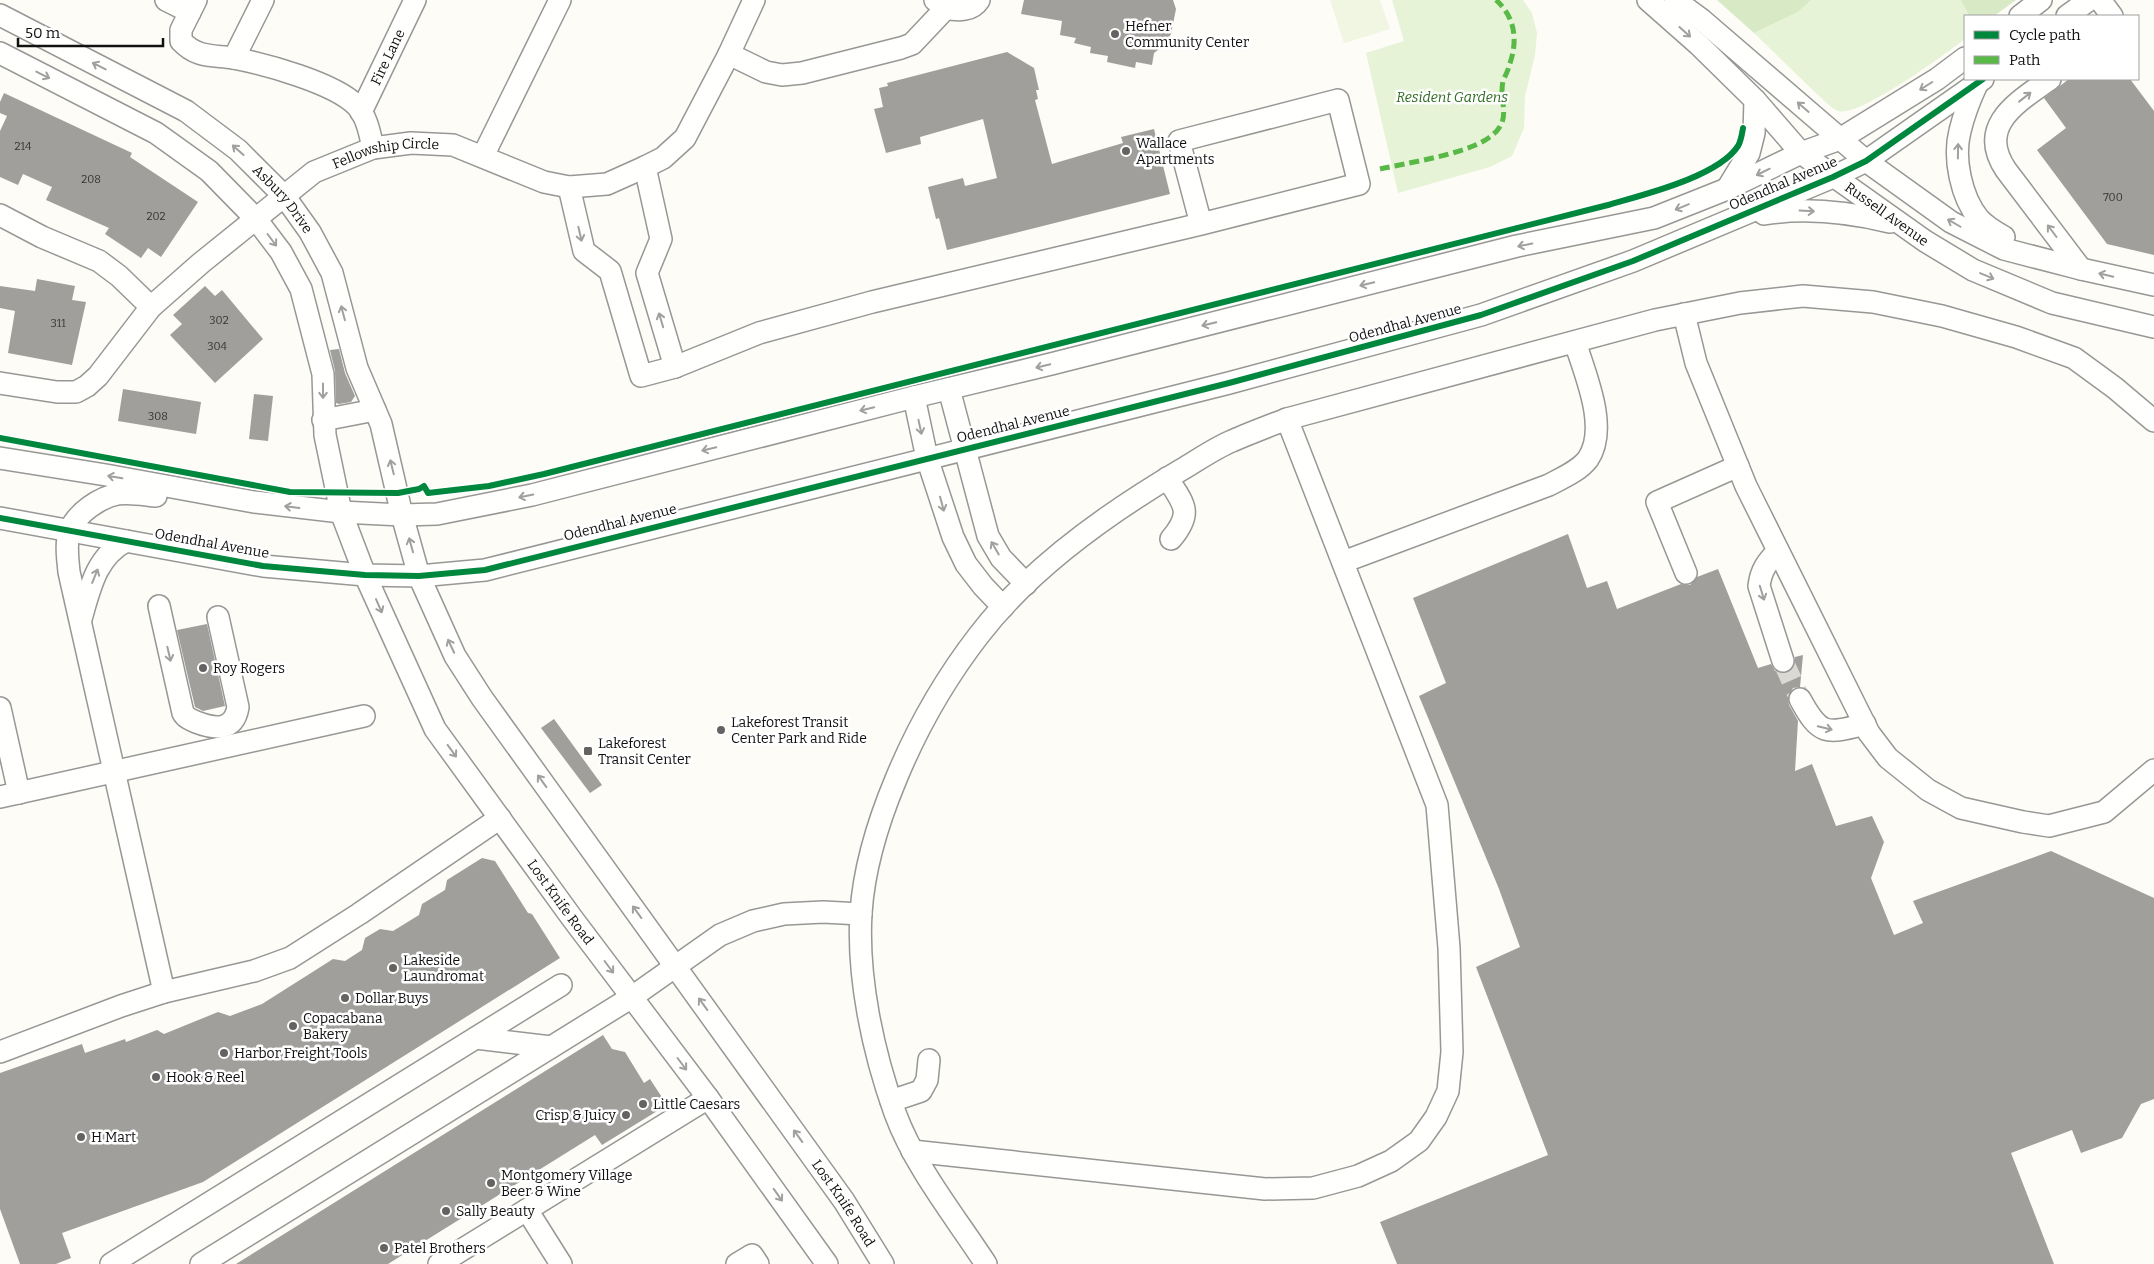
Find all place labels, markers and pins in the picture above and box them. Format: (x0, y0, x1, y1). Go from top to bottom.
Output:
place label: Hefner Community Center (1125, 18, 1249, 51)
marker: Hefner Community Center (1109, 28, 1121, 40)
place label: Wallace Apartments (1136, 135, 1214, 168)
marker: Wallace Apartments (1120, 145, 1132, 157)
place label: Roy Rogers (213, 660, 285, 677)
marker: Roy Rogers (197, 662, 209, 674)
place label: Lakeforest Transit Center Park and Ride (731, 714, 867, 747)
marker: Lakeforest Transit Center Park and Ride (715, 724, 727, 736)
place label: Lakeforest Transit Center (598, 735, 691, 768)
marker: Lakeforest Transit Center (582, 745, 594, 757)
place label: Lakeside Laundromat (403, 952, 484, 985)
marker: Lakeside Laundromat (387, 962, 399, 974)
place label: Dollar Buys (355, 990, 429, 1007)
marker: Dollar Buys (339, 992, 351, 1004)
place label: Copacabana Bakery (303, 1010, 383, 1043)
marker: Copacabana Bakery (287, 1020, 299, 1032)
place label: Harbor Freight Tools (234, 1045, 368, 1062)
marker: Harbor Freight Tools (218, 1047, 230, 1059)
place label: Hook & Reel (166, 1069, 244, 1086)
marker: Hook & Reel (150, 1071, 162, 1083)
place label: Little Caesars (653, 1096, 740, 1113)
marker: Little Caesars (637, 1098, 649, 1110)
place label: Crisp & Juicy (535, 1107, 617, 1124)
marker: Crisp & Juicy (620, 1109, 632, 1121)
place label: H Mart (91, 1129, 136, 1146)
marker: H Mart (75, 1131, 87, 1143)
place label: Montgomery Village Beer & Wine (501, 1167, 632, 1200)
marker: Montgomery Village Beer & Wine (485, 1177, 497, 1189)
place label: Sally Beauty (456, 1203, 536, 1220)
marker: Sally Beauty (440, 1205, 452, 1217)
place label: Patel Brothers (394, 1240, 486, 1257)
marker: Patel Brothers (378, 1242, 390, 1254)

